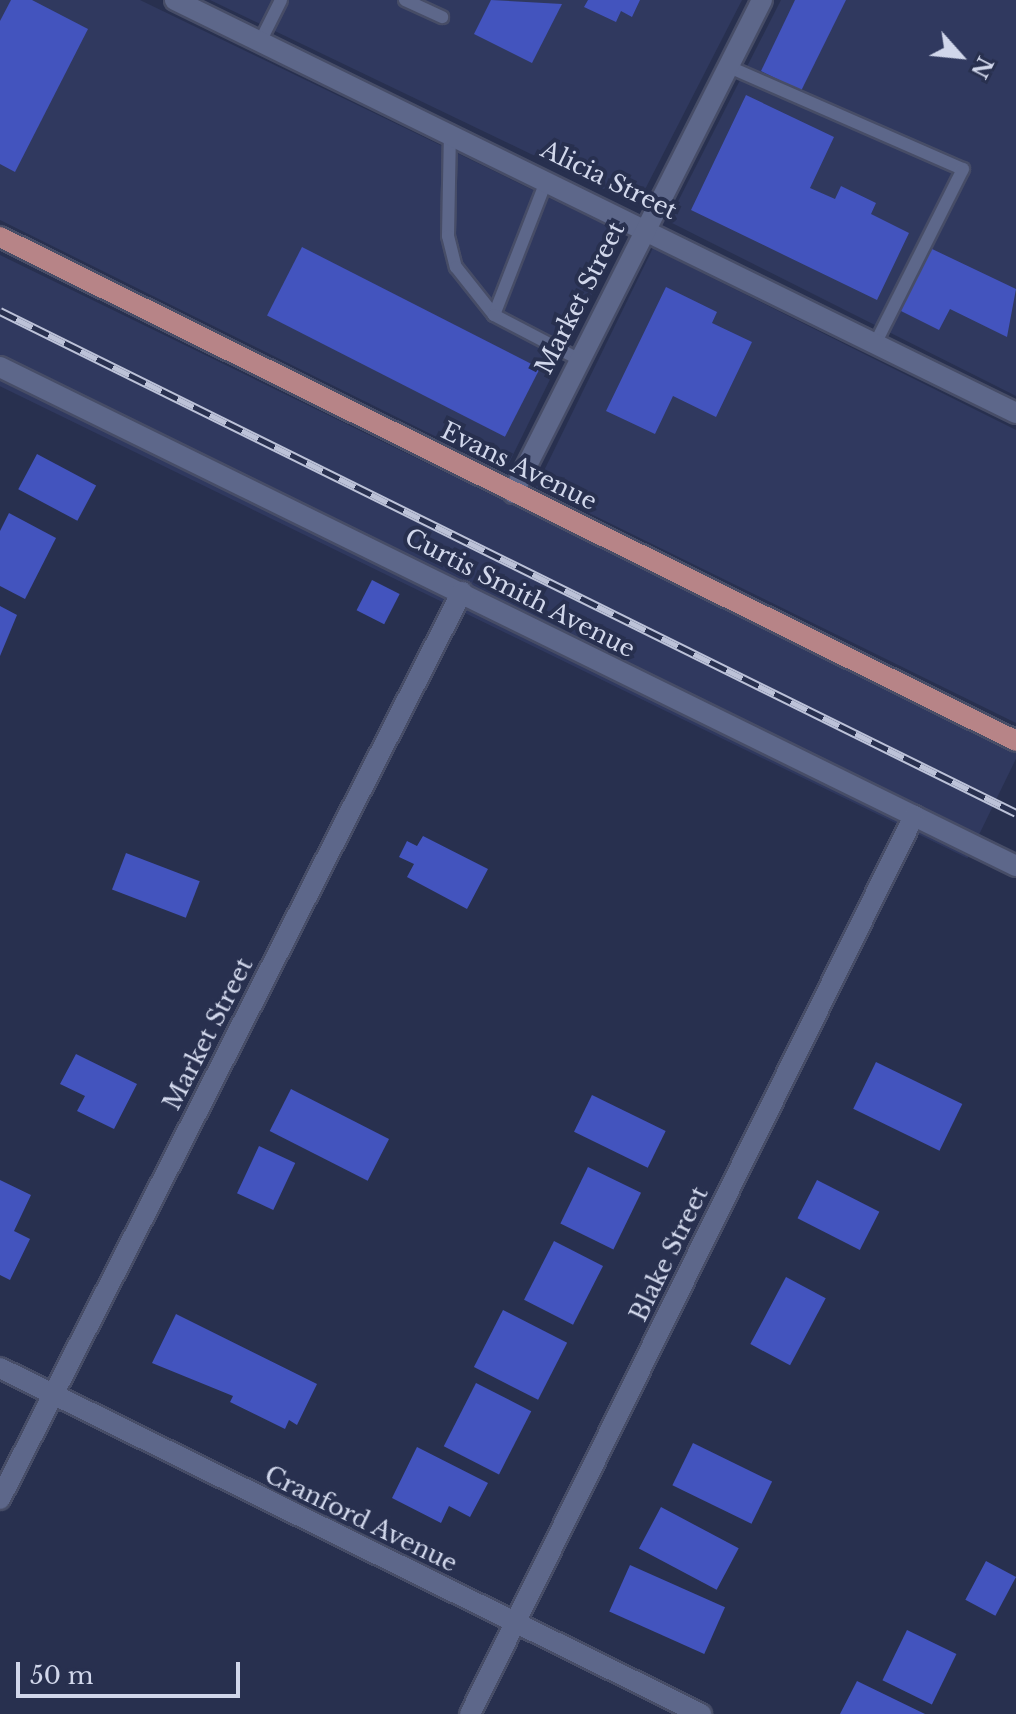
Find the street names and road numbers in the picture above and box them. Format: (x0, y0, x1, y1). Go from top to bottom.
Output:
street label: Alicia Street (536, 135, 682, 225)
street label: Market Street (529, 217, 631, 379)
street label: Evans Avenue (436, 416, 602, 516)
street label: Curtis Smith Avenue (400, 522, 640, 664)
street label: Market Street (157, 953, 259, 1115)
street label: Blake Street (624, 1182, 714, 1326)
street label: Cranford Avenue (260, 1460, 462, 1578)

